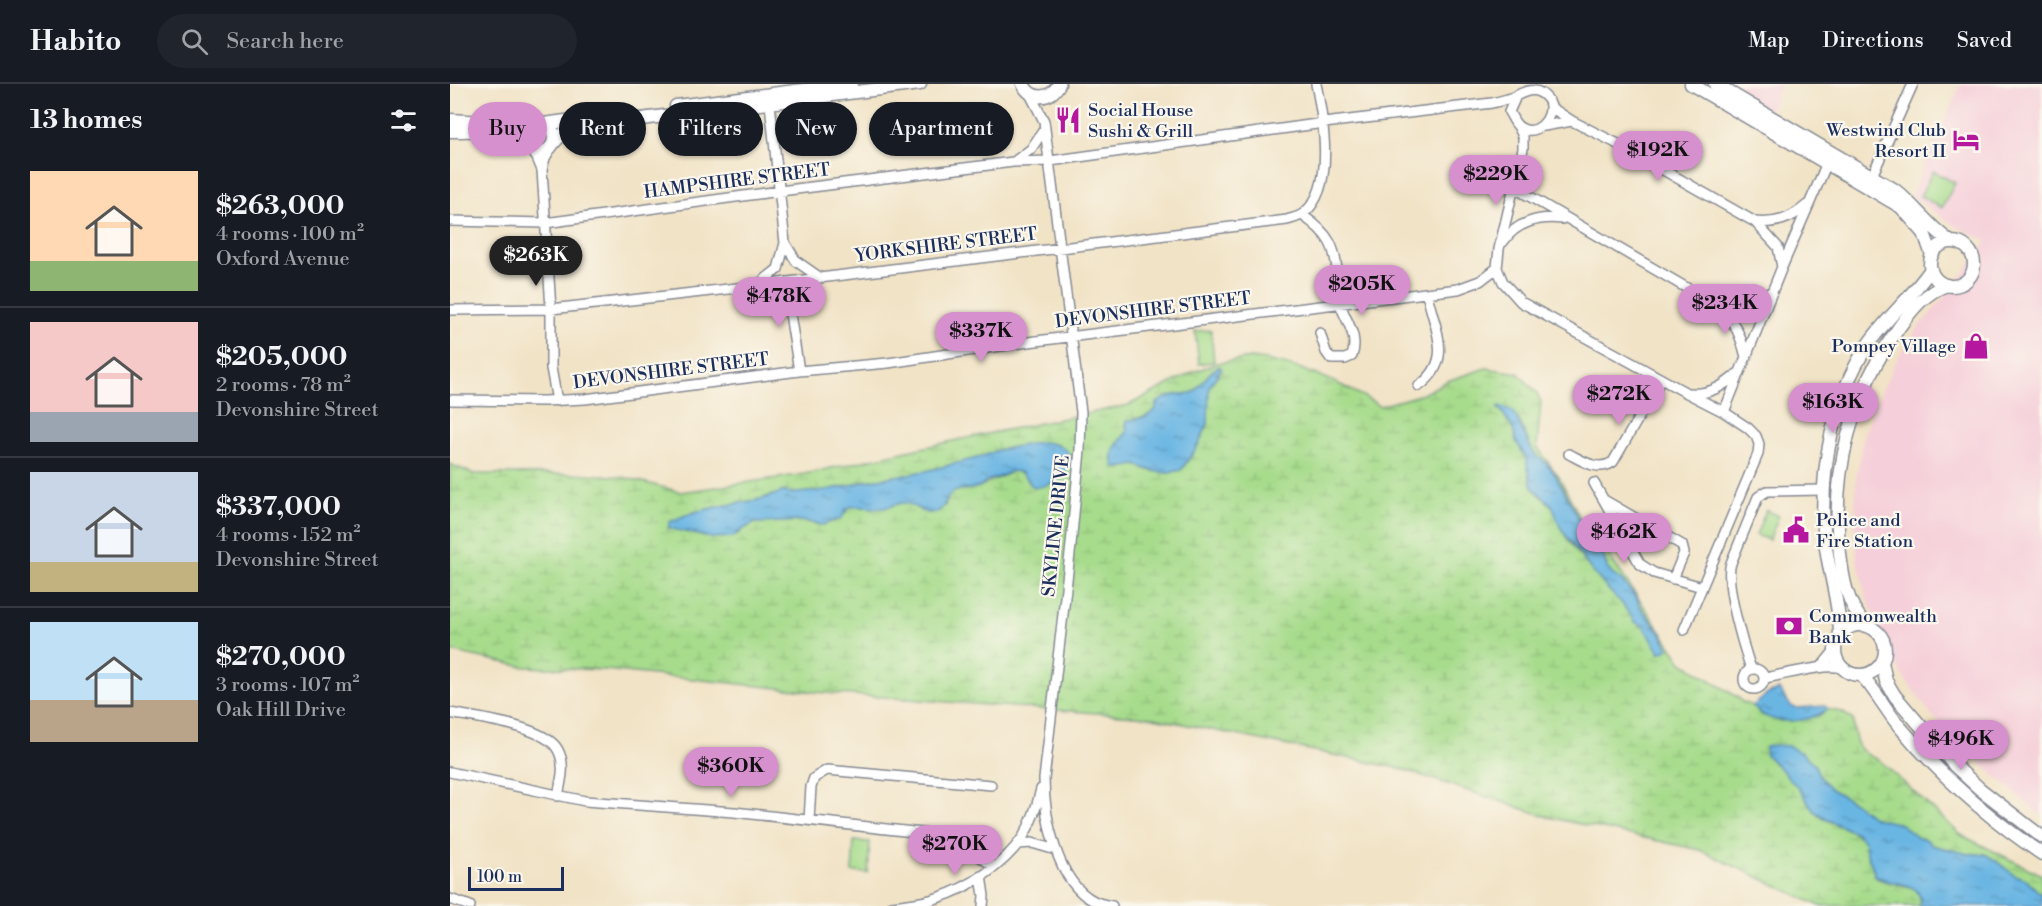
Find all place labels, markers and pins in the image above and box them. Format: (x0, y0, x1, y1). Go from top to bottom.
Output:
place label: Social House Sushi & Grill (1088, 99, 1194, 143)
restaurant icon: Social House Sushi & Grill (1053, 105, 1083, 135)
place label: Westwind Club Resort II (1825, 119, 1946, 163)
hotel icon: Westwind Club Resort II (1951, 125, 1981, 155)
pin: $192K (1616, 131, 1700, 182)
pin: $229K (1454, 155, 1538, 206)
pin: $263K (494, 236, 578, 287)
pin: $205K (1320, 265, 1404, 316)
pin: $478K (737, 277, 821, 328)
pin: $234K (1683, 284, 1767, 335)
pin: $337K (939, 312, 1023, 363)
shop icon: Pompey Village (1961, 331, 1991, 361)
place label: Pompey Village (1831, 335, 1956, 358)
pin: $272K (1577, 375, 1661, 426)
pin: $163K (1791, 383, 1875, 434)
place label: Police and Fire Station (1816, 509, 1914, 553)
pin: $462K (1582, 513, 1666, 564)
public building icon: Police and Fire Station (1781, 515, 1811, 545)
place label: Commonwealth Bank (1808, 605, 1937, 649)
bank icon: Commonwealth Bank (1774, 611, 1804, 641)
pin: $496K (1919, 720, 2003, 771)
pin: $360K (689, 747, 773, 798)
pin: $270K (913, 825, 997, 876)

